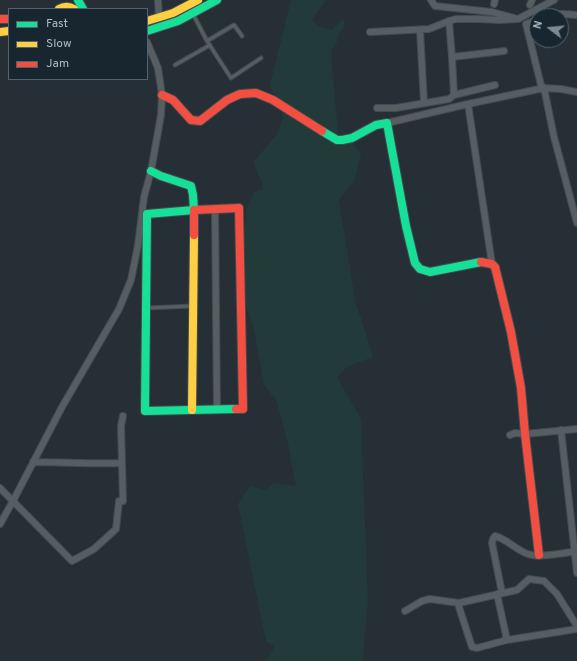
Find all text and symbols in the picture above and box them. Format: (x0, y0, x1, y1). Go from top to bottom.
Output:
legend (8, 8, 148, 80)
north arrow (529, 8, 569, 48)
text: Fast (46, 16, 68, 32)
text: N (531, 19, 546, 31)
text: Slow (46, 36, 72, 52)
text: Jam (46, 56, 69, 72)

